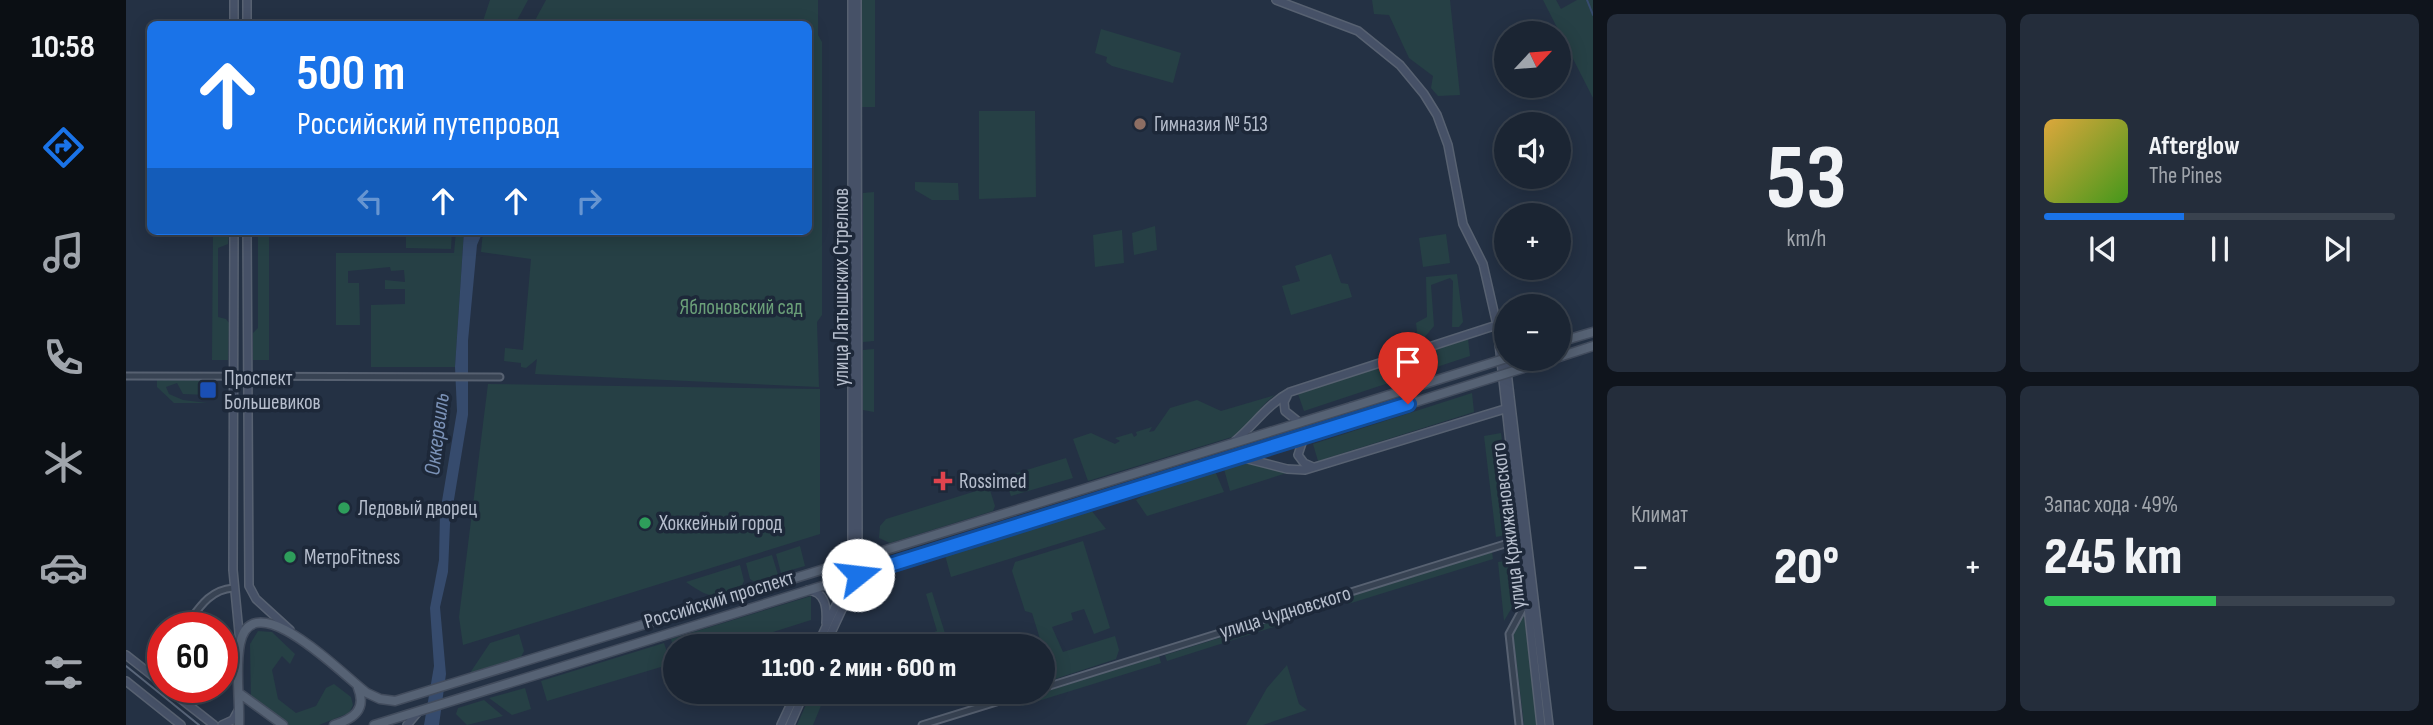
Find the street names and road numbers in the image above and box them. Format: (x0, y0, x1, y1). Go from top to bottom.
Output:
street label: улица Латышских Стрелков (829, 188, 854, 386)
street label: улица Кржижановского (1486, 441, 1531, 611)
street label: Российский проспект (641, 565, 797, 634)
street label: улица Чудновского (1216, 581, 1354, 644)

